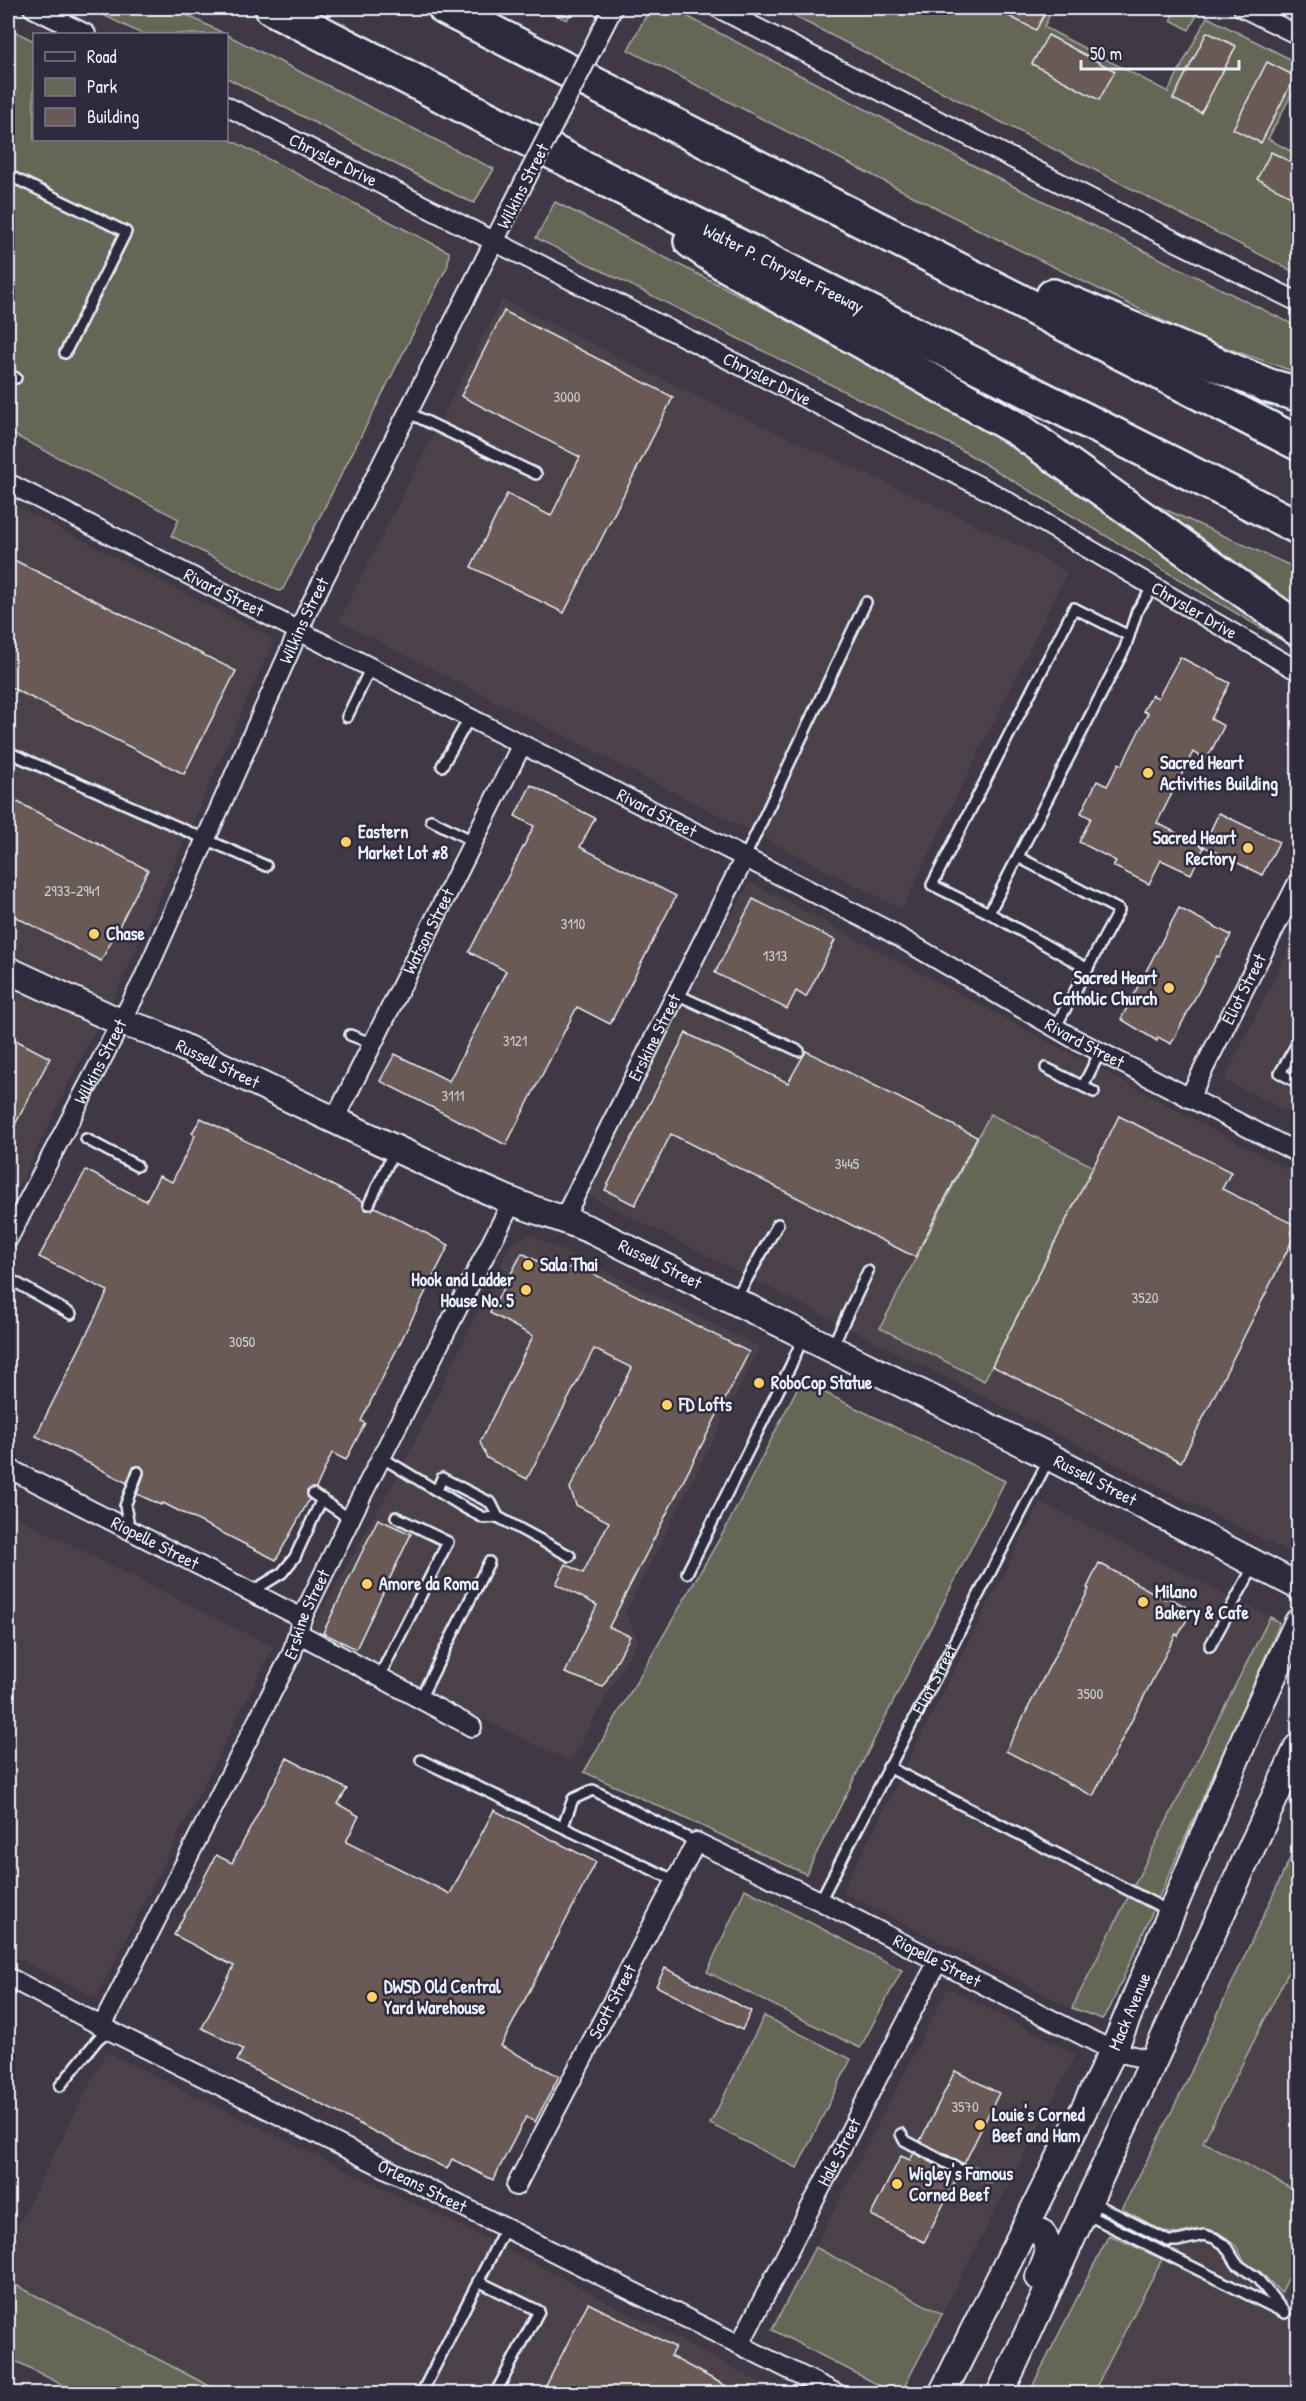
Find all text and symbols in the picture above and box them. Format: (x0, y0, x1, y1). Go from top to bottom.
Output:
legend (33, 33, 228, 141)
scale bar (1081, 33, 1238, 71)
text: 50 m (1090, 41, 1122, 66)
text: Road (87, 44, 117, 69)
text: Park (87, 74, 118, 99)
text: Building (87, 104, 139, 129)
street label: Chrysler Drive (285, 127, 382, 192)
street label: Wilkins Street (490, 138, 555, 233)
street label: Walter P. Chrysler Freeway (699, 217, 869, 319)
street label: Chrysler Drive (719, 346, 816, 411)
house number: 3000 (554, 386, 581, 407)
street label: Rivard Street (180, 561, 269, 623)
street label: Wilkins Street (273, 572, 335, 667)
street label: Chrysler Drive (1147, 575, 1242, 645)
place label: Sacred Heart Activities Building (1160, 750, 1278, 797)
marker: Sacred Heart Activities Building (1141, 766, 1155, 780)
street label: Rivard Street (613, 782, 702, 844)
place label: Eastern Market Lot #8 (358, 819, 448, 865)
place label: Sacred Heart Rectory (1153, 825, 1237, 872)
marker: Eastern Market Lot #8 (339, 835, 353, 849)
marker: Sacred Heart Rectory (1241, 841, 1255, 855)
house number: 2933-2941 (44, 880, 100, 901)
street label: Watson Street (396, 883, 460, 978)
house number: 3110 (561, 913, 585, 934)
place label: Chase (106, 921, 145, 946)
marker: Chase (87, 927, 101, 941)
house number: 1313 (763, 945, 787, 966)
street label: Eliot Street (1215, 948, 1272, 1029)
place label: Sacred Heart Catholic Church (1053, 965, 1158, 1011)
marker: Sacred Heart Catholic Church (1162, 981, 1176, 995)
street label: Erskine Street (622, 989, 687, 1085)
street label: Rivard Street (1041, 1011, 1130, 1075)
street label: Wilkins Street (68, 1014, 133, 1108)
house number: 3121 (503, 1030, 527, 1051)
street label: Russell Street (172, 1032, 265, 1095)
house number: 3111 (441, 1085, 465, 1106)
house number: 3445 (835, 1153, 860, 1174)
street label: Russell Street (614, 1233, 707, 1295)
place label: Sala Thai (540, 1252, 598, 1277)
marker: Sala Thai (521, 1258, 535, 1272)
place label: Hook and Ladder House No. 5 (411, 1267, 514, 1313)
marker: Hook and Ladder House No. 5 (519, 1283, 533, 1297)
house number: 3520 (1132, 1287, 1159, 1308)
house number: 3050 (229, 1331, 256, 1352)
place label: RoboCop Statue (771, 1370, 873, 1396)
marker: RoboCop Statue (752, 1376, 766, 1390)
place label: FD Lofts (678, 1392, 732, 1417)
marker: FD Lofts (660, 1398, 674, 1412)
street label: Russell Street (1050, 1448, 1142, 1512)
street label: Riopelle Street (107, 1510, 204, 1576)
street label: Erskine Street (278, 1564, 336, 1664)
place label: Amore da Roma (379, 1571, 479, 1596)
marker: Amore da Roma (360, 1577, 374, 1591)
place label: Milano Bakery & Cafe (1155, 1579, 1250, 1626)
marker: Milano Bakery & Cafe (1136, 1595, 1150, 1609)
street label: Eliot Street (906, 1638, 964, 1718)
house number: 3500 (1077, 1683, 1104, 1704)
street label: Riopelle Street (889, 1928, 986, 1994)
street label: Scott Street (582, 1959, 642, 2043)
street label: Mack Avenue (1102, 1969, 1157, 2054)
place label: DWSD Old Central Yard Warehouse (384, 1974, 502, 2020)
marker: DWSD Old Central Yard Warehouse (365, 1990, 379, 2004)
house number: 3570 (951, 2096, 979, 2117)
place label: Louie's Corned Beef and Ham (992, 2102, 1085, 2148)
street label: Hale Street (811, 2113, 867, 2190)
marker: Louie's Corned Beef and Ham (973, 2118, 987, 2132)
street label: Orleans Street (373, 2153, 472, 2219)
place label: Wigley's Famous Corned Beef (909, 2161, 1013, 2207)
marker: Wigley's Famous Corned Beef (890, 2177, 904, 2191)

